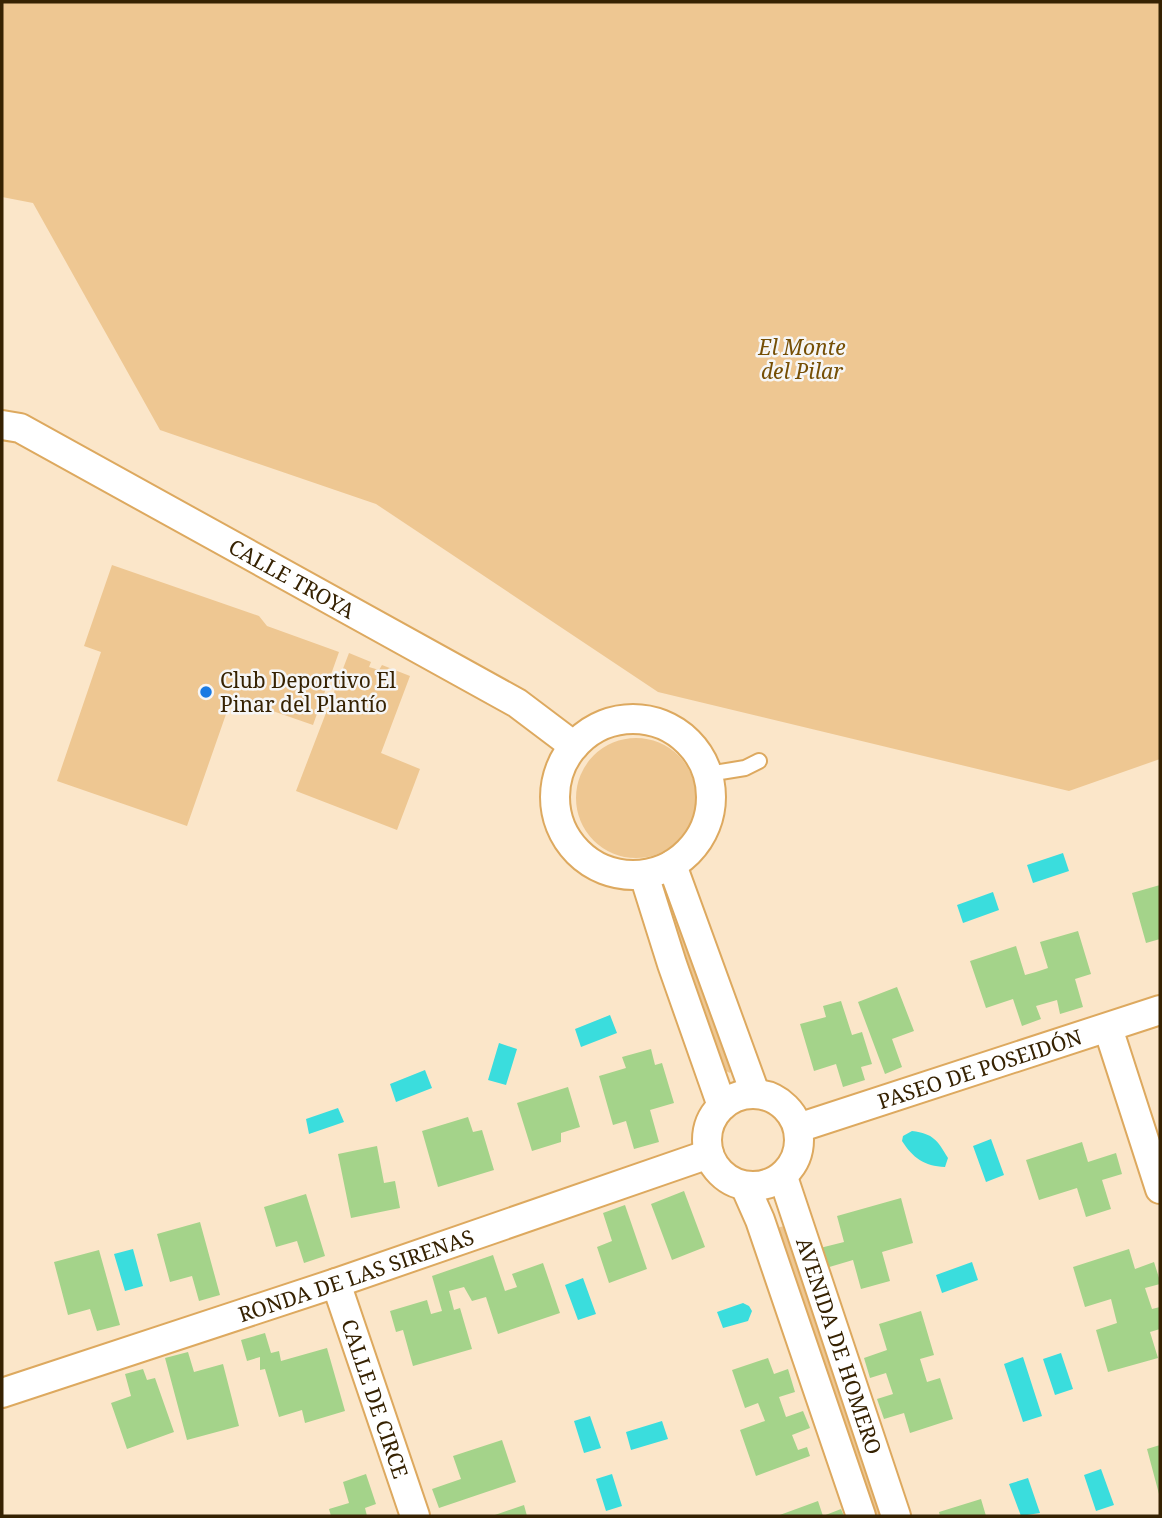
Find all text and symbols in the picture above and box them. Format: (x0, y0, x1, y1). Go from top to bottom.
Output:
park label: El Monte del Pilar (757, 333, 846, 385)
street label: CALLE TROYA (224, 532, 360, 625)
place label: Club Deportivo El Pinar del Plantío (220, 666, 396, 718)
marker: Club Deportivo El Pinar del Plantío (198, 684, 214, 700)
street label: PASEO DE POSEIDÓN (874, 1022, 1085, 1115)
street label: RONDA DE LAS SIRENAS (235, 1222, 478, 1328)
street label: AVENIDA DE HOMERO (790, 1234, 888, 1458)
street label: CALLE DE CIRCE (335, 1315, 415, 1482)

